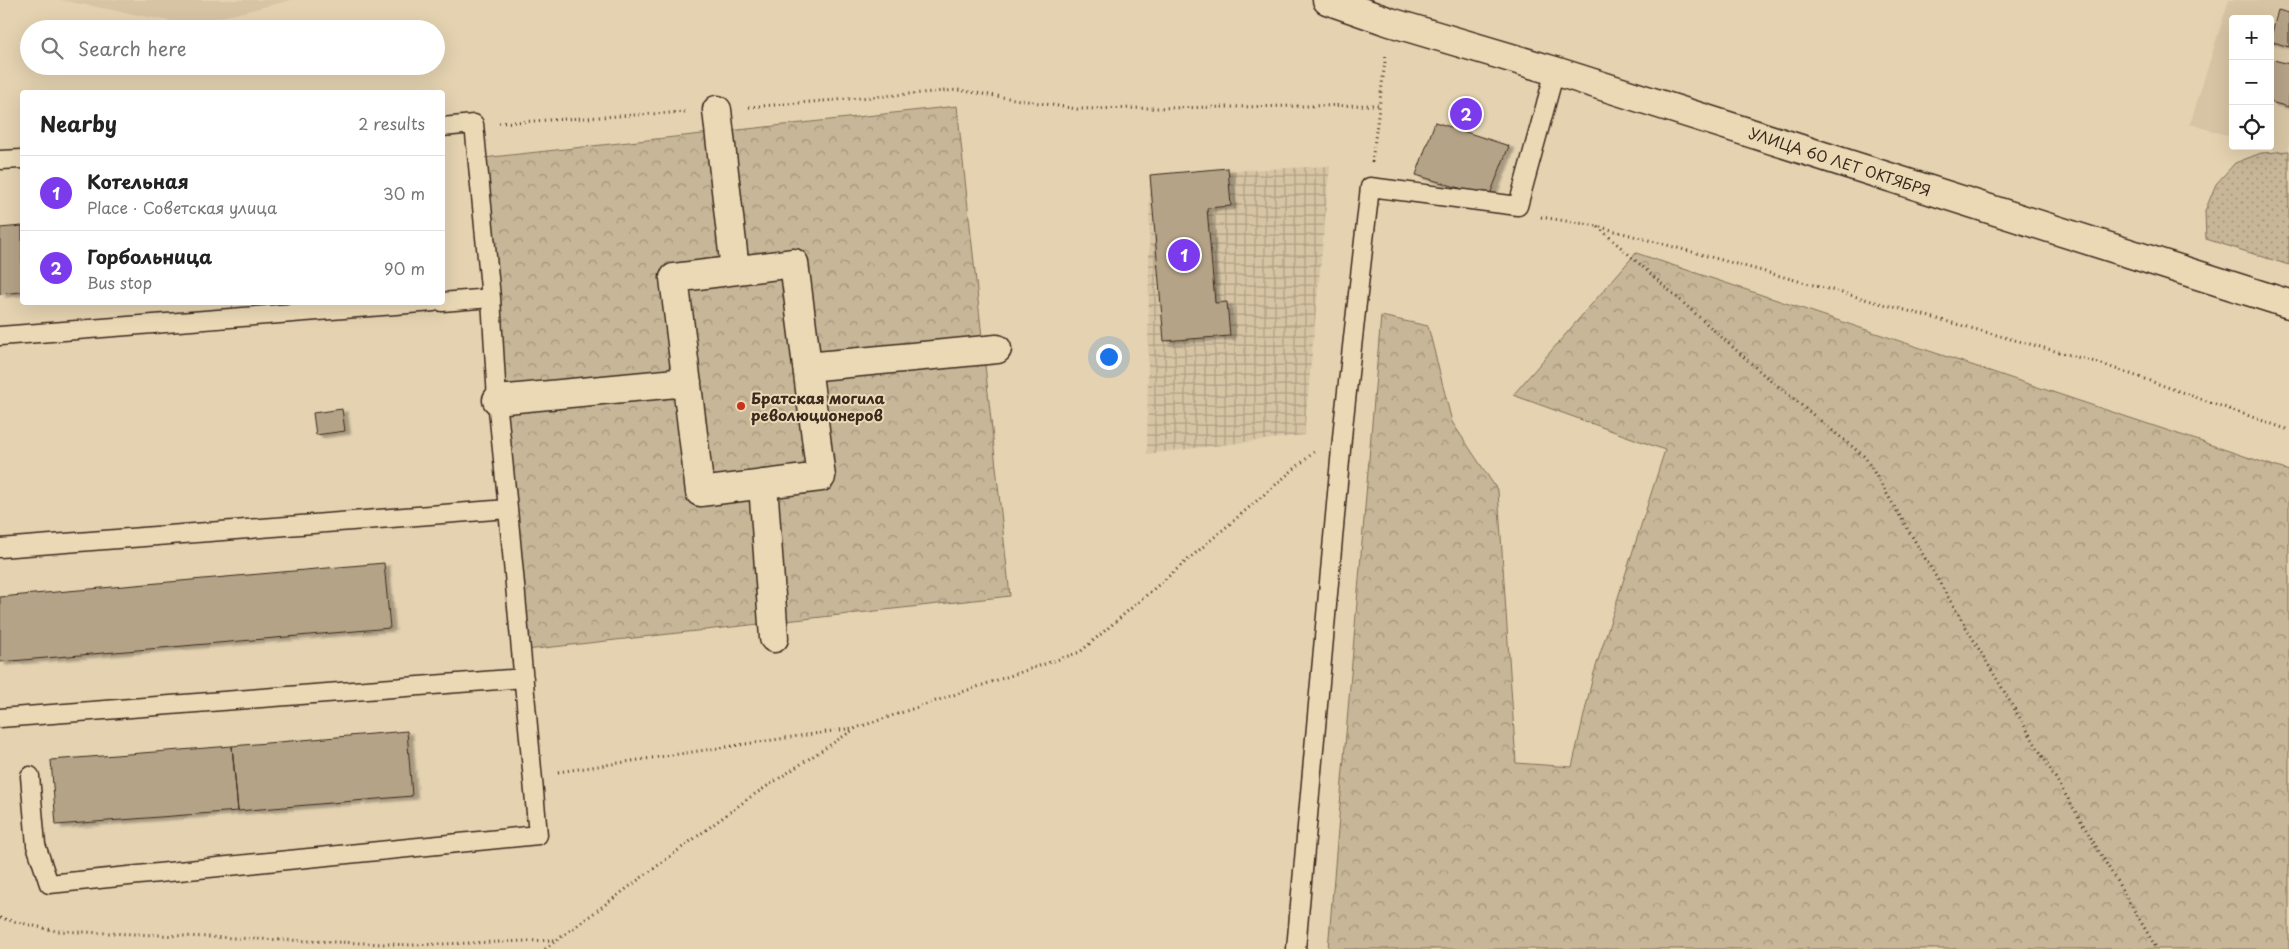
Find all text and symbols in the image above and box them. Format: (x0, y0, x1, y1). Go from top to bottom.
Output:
map controls (2229, 15, 2274, 150)
button: + (2229, 15, 2274, 60)
search box (20, 20, 445, 75)
icon: search (38, 34, 66, 62)
text: Search here (78, 34, 187, 62)
button: − (2229, 60, 2274, 105)
pin: 2 (1450, 95, 1482, 133)
button: locate (2229, 105, 2274, 150)
text: Nearby (40, 107, 117, 139)
text: 2 results (358, 111, 425, 135)
street label: УЛИЦА 60 ЛЕТ ОКТЯБРЯ (1746, 121, 1934, 201)
text: Котельная (87, 167, 189, 195)
text: 1 (52, 181, 60, 205)
text: 30 m (383, 181, 425, 205)
text: Place · Советская улица (87, 195, 277, 219)
pin: 1 (1168, 236, 1200, 274)
text: Горбольница (87, 242, 212, 270)
text: 2 (50, 256, 62, 280)
text: 90 m (384, 256, 425, 280)
text: Bus stop (87, 270, 152, 294)
your location (1096, 344, 1122, 370)
place label: Братская могила революционеров (751, 386, 886, 426)
marker: Братская могила революционеров (735, 400, 747, 412)

